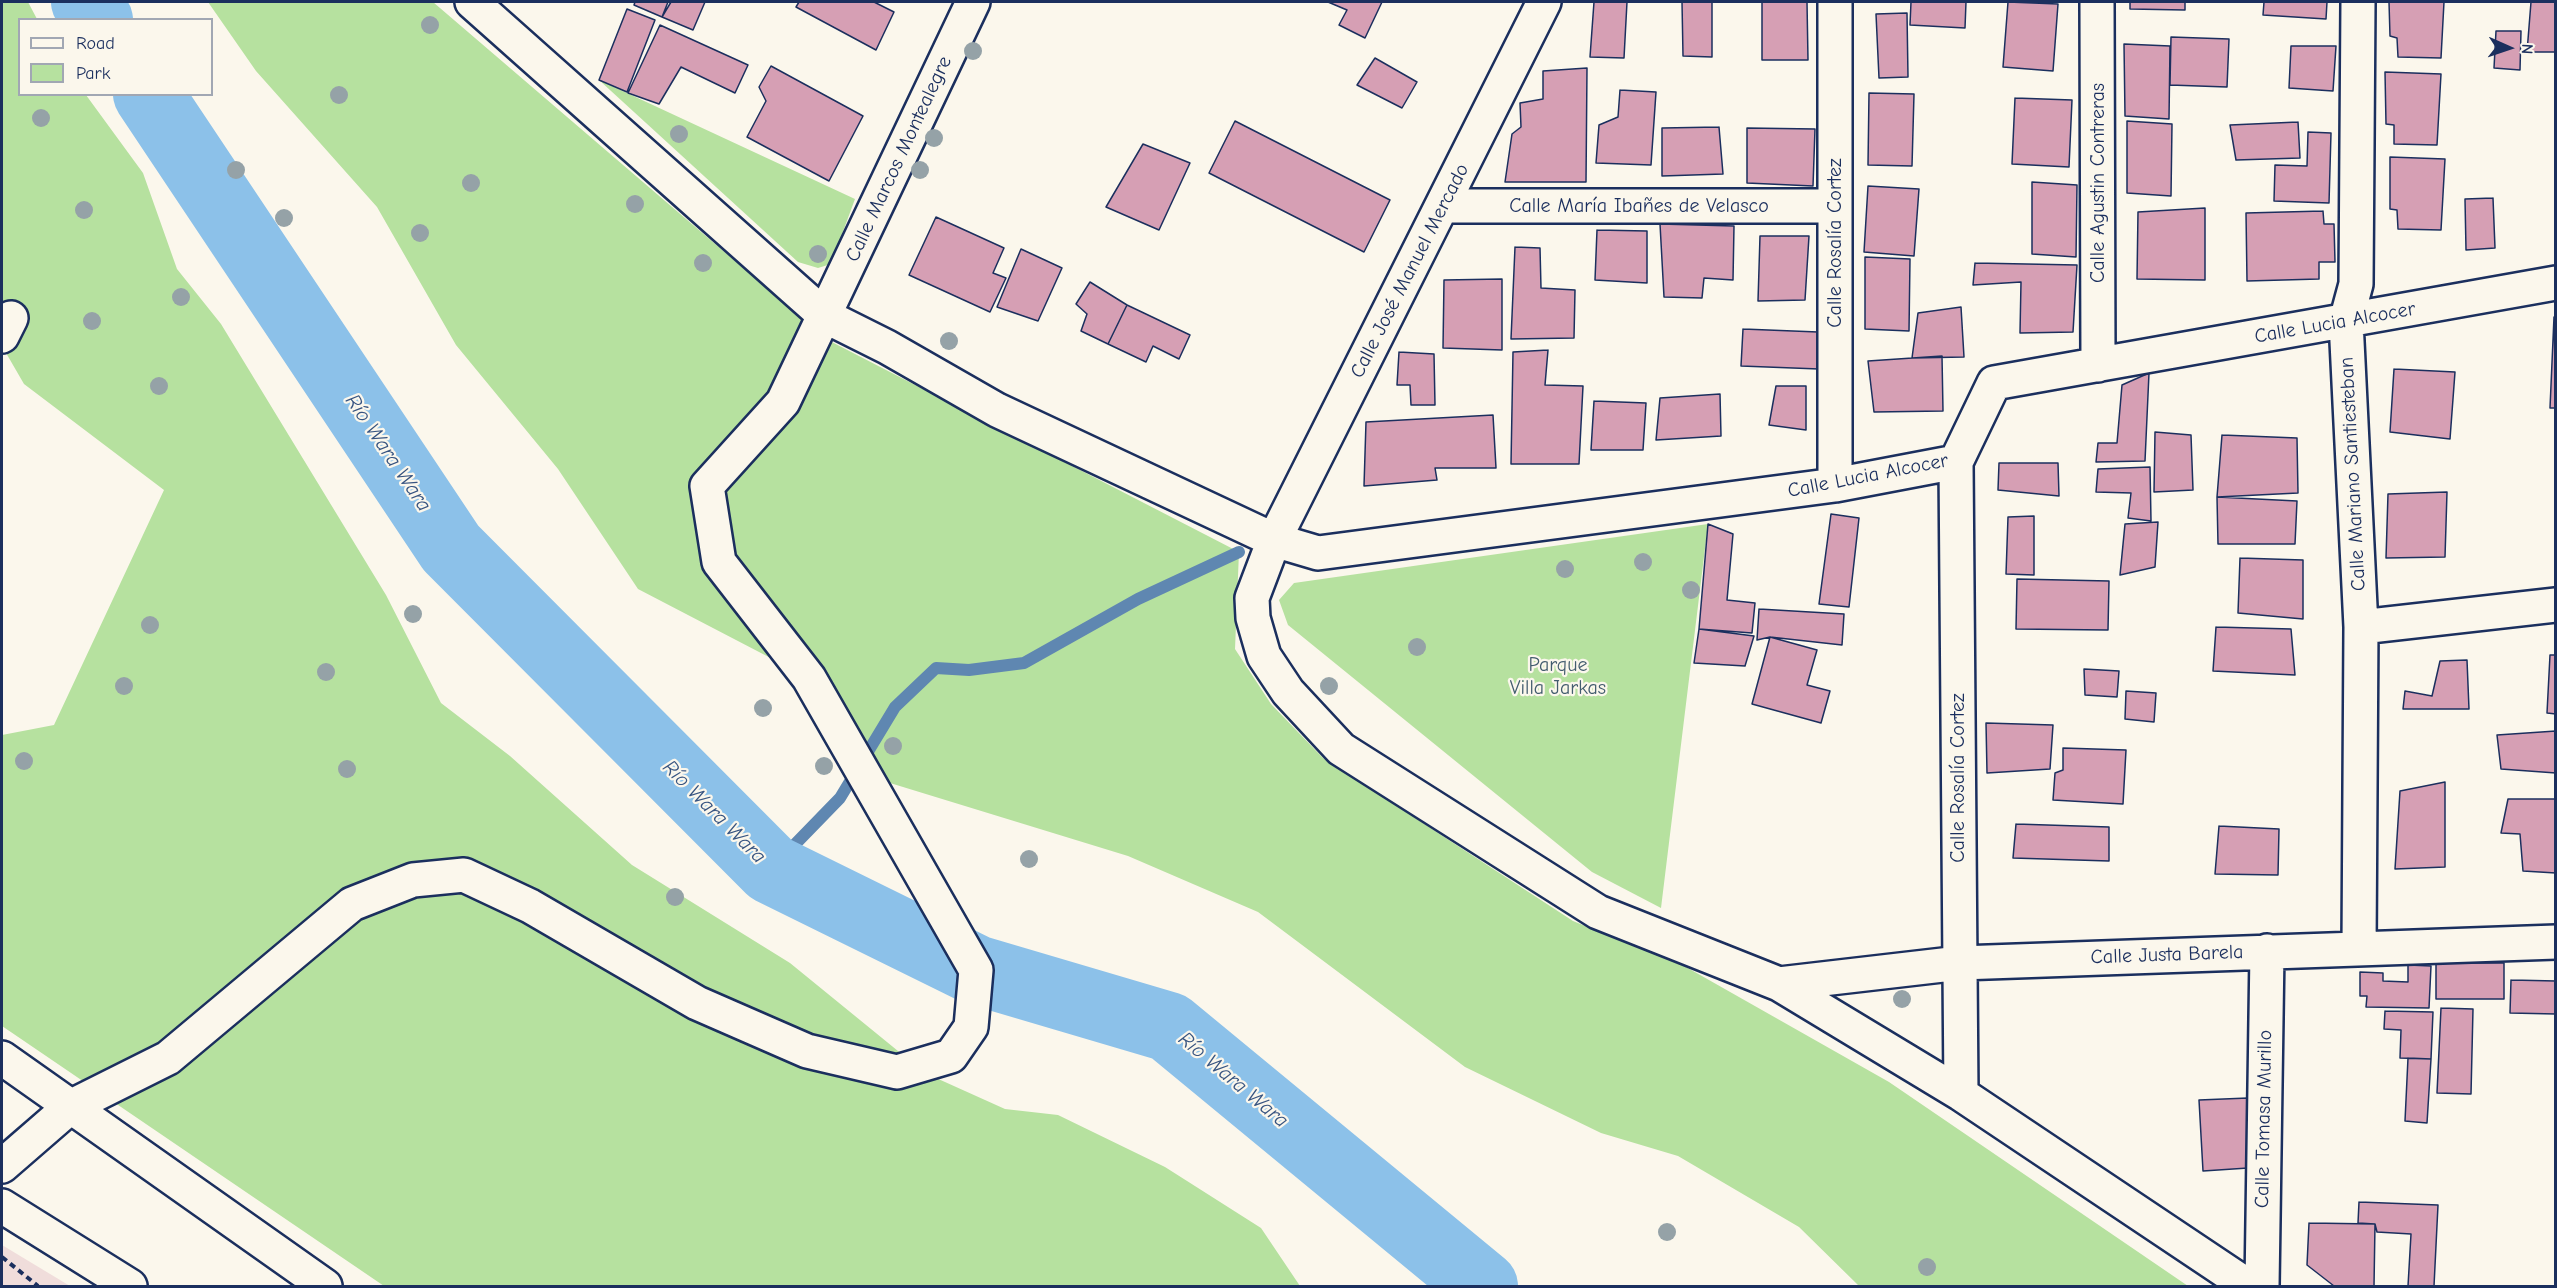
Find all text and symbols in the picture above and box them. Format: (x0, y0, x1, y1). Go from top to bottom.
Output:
legend (18, 18, 213, 96)
north arrow (2479, 18, 2539, 78)
text: Road (76, 33, 115, 54)
text: N (2518, 43, 2536, 55)
street label: Calle Marcos Montealegre (841, 52, 957, 266)
text: Park (76, 63, 110, 84)
street label: Calle Agustin Contreras (2086, 83, 2110, 283)
street label: Calle Rosalía Cortez (1823, 158, 1847, 328)
street label: Calle José Manuel Mercado (1345, 160, 1475, 382)
street label: Calle María Ibañes de Velasco (1509, 194, 1769, 218)
street label: Calle Lucia Alcocer (2253, 297, 2417, 349)
street label: Calle Mariano Santiesteban (2335, 356, 2371, 592)
water label: Río Wara Wara (340, 390, 436, 516)
street label: Calle Lucia Alcocer (1786, 449, 1950, 503)
park label: Parque Villa Jarkas (1510, 653, 1606, 700)
street label: Calle Rosalía Cortez (1946, 693, 1970, 863)
water label: Río Wara Wara (657, 755, 771, 869)
street label: Calle Justa Barela (2090, 940, 2244, 970)
water label: Río Wara Wara (1173, 1027, 1293, 1133)
street label: Calle Tomasa Murillo (2250, 1030, 2278, 1208)

